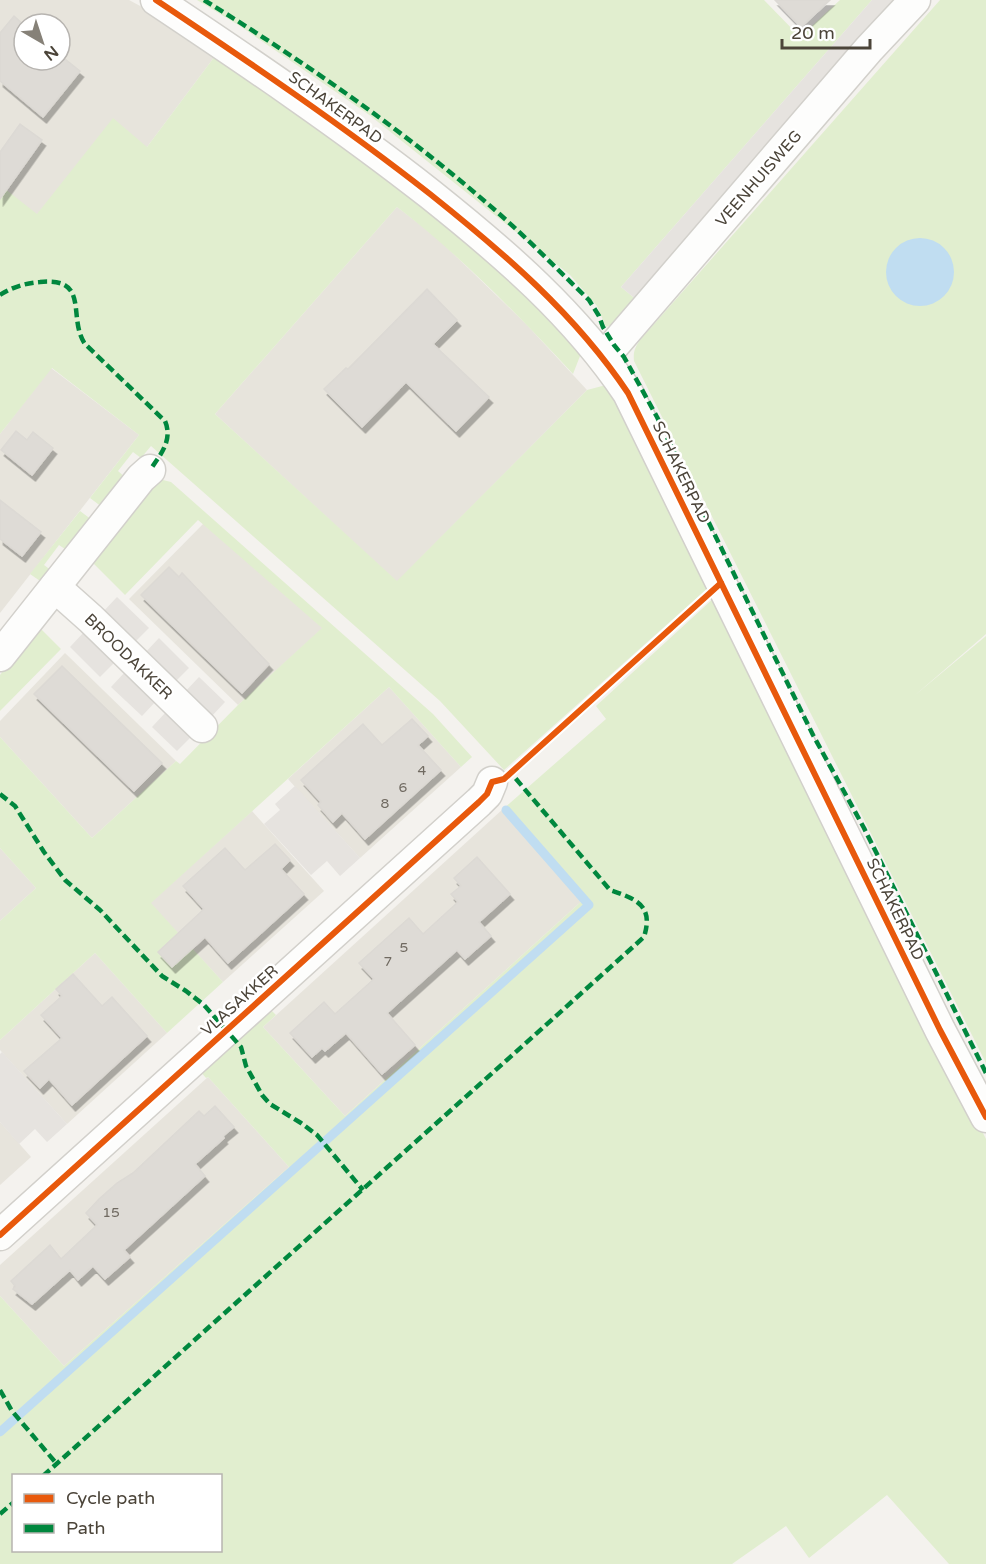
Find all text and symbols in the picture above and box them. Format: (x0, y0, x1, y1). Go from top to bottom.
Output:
north arrow (12, 12, 72, 72)
scale bar (782, 12, 870, 50)
text: 20 m (791, 22, 835, 44)
text: N (40, 41, 62, 65)
street label: SCHAKERPAD (285, 67, 386, 149)
street label: VEENHUISWEG (711, 126, 806, 231)
street label: SCHAKERPAD (648, 418, 714, 527)
street label: BROODAKKER (80, 610, 177, 704)
house number: 4 (418, 762, 427, 779)
house number: 6 (399, 779, 408, 796)
house number: 8 (381, 795, 390, 812)
street label: SCHAKERPAD (862, 855, 928, 964)
house number: 5 (400, 939, 408, 956)
house number: 7 (384, 953, 392, 970)
street label: VLASAKKER (197, 961, 282, 1041)
house number: 15 (102, 1204, 120, 1221)
legend (12, 1474, 222, 1552)
text: Cycle path (66, 1487, 155, 1509)
text: Path (66, 1517, 105, 1539)

